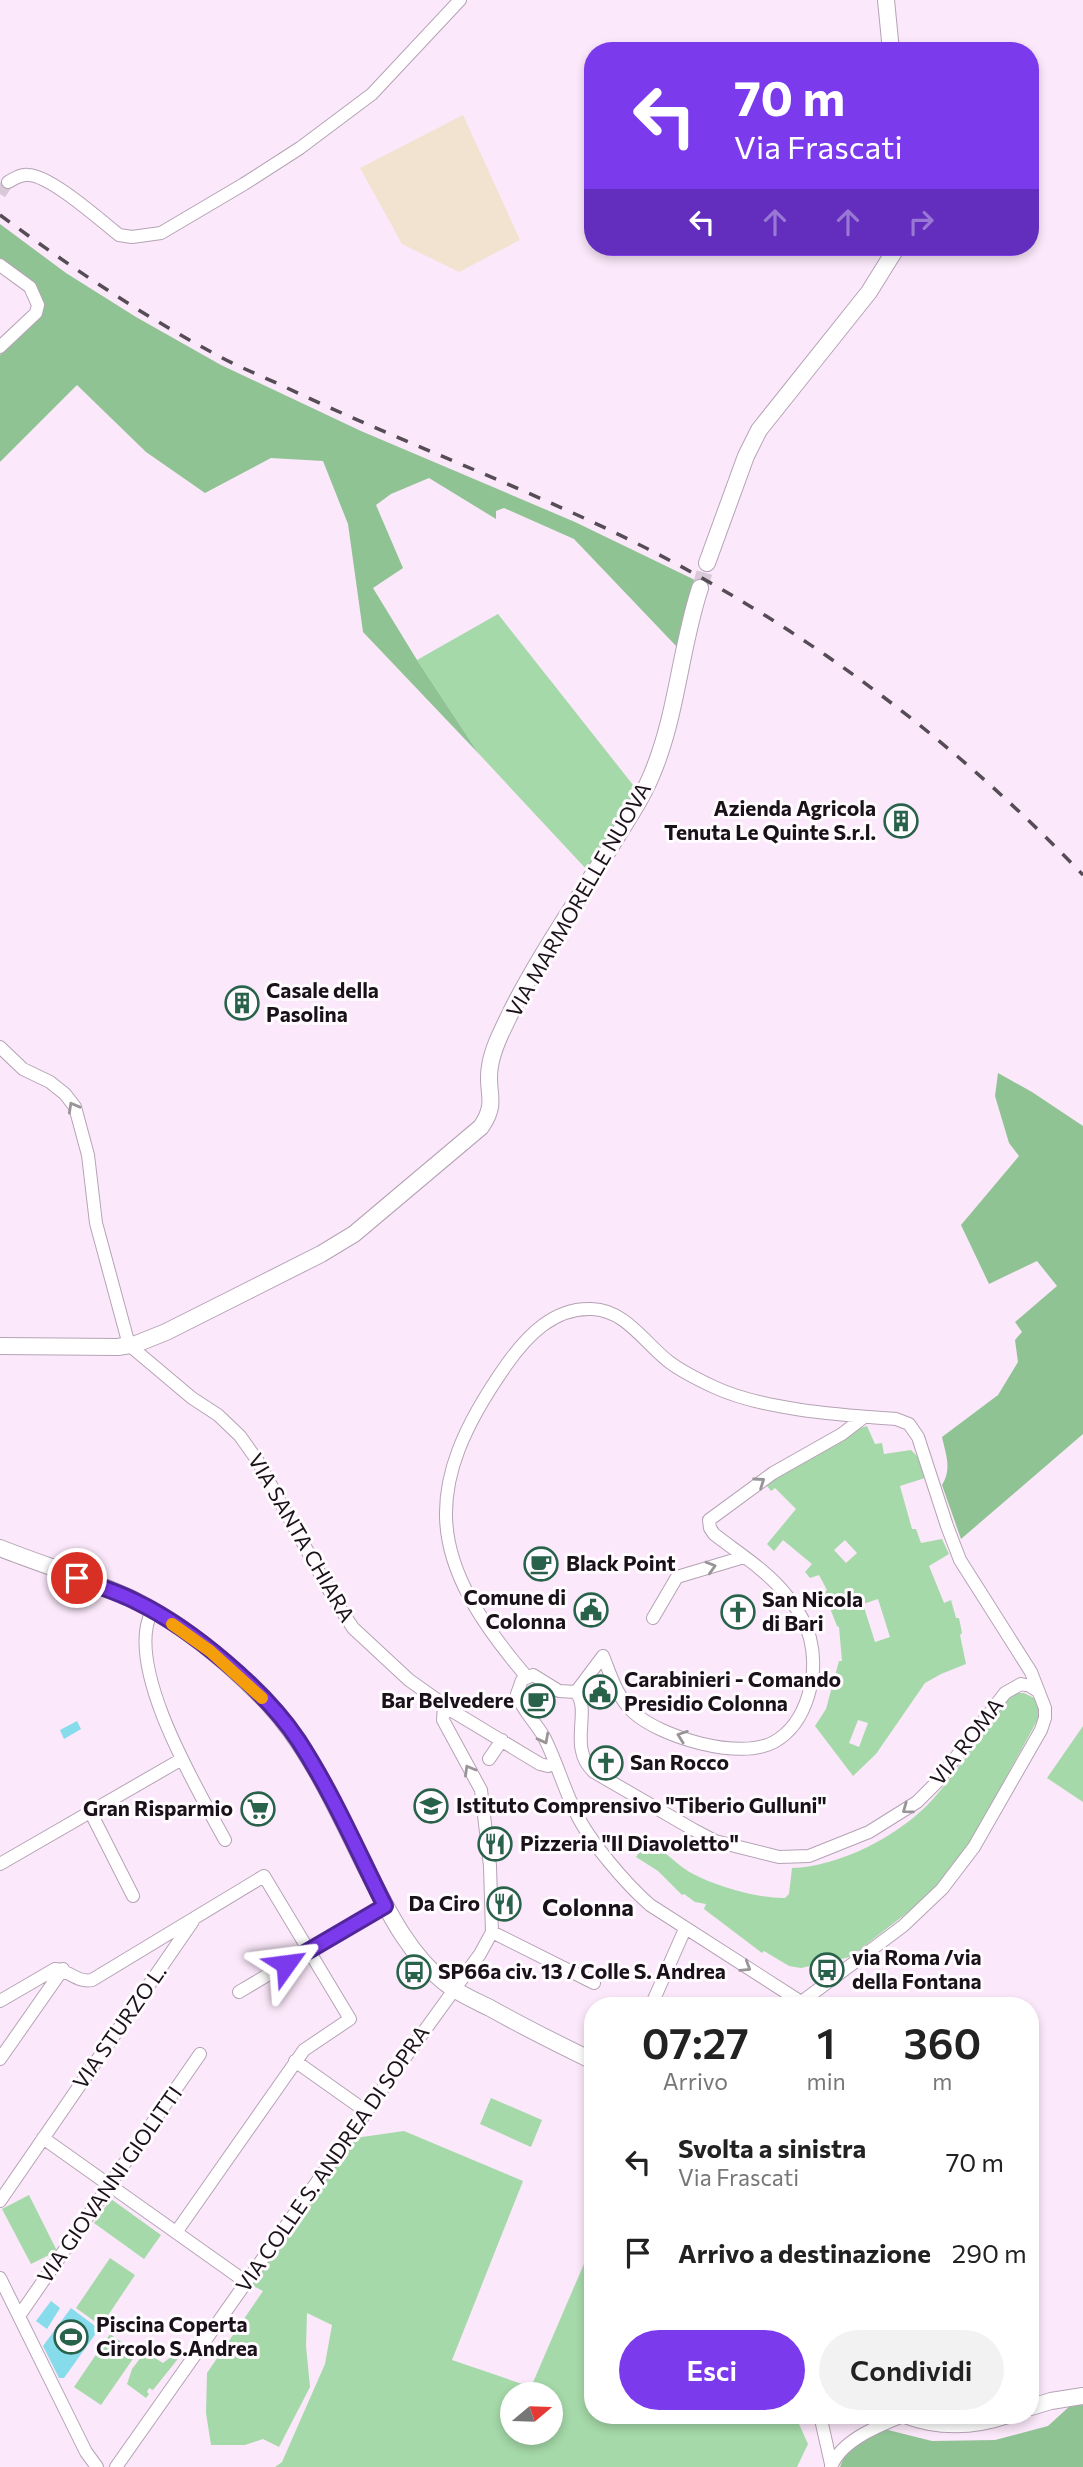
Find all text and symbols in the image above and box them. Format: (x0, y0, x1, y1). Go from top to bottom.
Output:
text: 70 m (734, 66, 845, 126)
icon: left (619, 70, 710, 161)
text: Via Frascati (734, 126, 903, 166)
icon: left (683, 203, 721, 241)
icon: ahead (756, 203, 794, 241)
icon: ahead (829, 203, 867, 241)
icon: right (902, 203, 940, 241)
street label: VIA MARMORELLE NUOVA (500, 778, 655, 1021)
place label: Azienda Agricola Tenuta Le Quinte S.r.l. (664, 795, 876, 844)
building icon: Azienda Agricola Tenuta Le Quinte S.r.l. (882, 802, 920, 840)
place label: Casale della Pasolina (266, 977, 379, 1026)
building icon: Casale della Pasolina (223, 984, 261, 1022)
one-way arrow (68, 1102, 81, 1115)
street label: VIA SANTA CHIARA (244, 1448, 361, 1626)
one-way arrow (752, 1478, 765, 1490)
cafe icon: Black Point (522, 1545, 560, 1583)
pin (47, 1548, 107, 1608)
place label: Black Point (566, 1550, 676, 1575)
icon: arrive (58, 1559, 96, 1597)
one-way arrow (705, 1561, 717, 1575)
place label: Comune di Colonna (463, 1584, 566, 1633)
place label: San Nicola di Bari (762, 1586, 863, 1635)
public building icon: Comune di Colonna (572, 1591, 610, 1629)
church icon: San Nicola di Bari (719, 1593, 757, 1631)
place label: Carabinieri - Comando Presidio Colonna (624, 1666, 841, 1715)
public building icon: Carabinieri - Comando Presidio Colonna (581, 1673, 619, 1711)
cafe icon: Bar Belvedere (519, 1682, 557, 1720)
place label: Bar Belvedere (381, 1687, 514, 1712)
street label: VIA ROMA (924, 1692, 1008, 1790)
one-way arrow (536, 1731, 550, 1744)
one-way arrow (676, 1731, 688, 1745)
church icon: San Rocco (587, 1744, 625, 1782)
place label: San Rocco (630, 1749, 729, 1774)
one-way arrow (464, 1765, 477, 1778)
school or university icon: Istituto Comprensivo "Tiberio Gulluni" (412, 1787, 450, 1825)
supermarket icon: Gran Risparmio (239, 1790, 277, 1828)
place label: Istituto Comprensivo "Tiberio Gulluni" (456, 1792, 827, 1817)
place label: Gran Risparmio (83, 1795, 233, 1820)
one-way arrow (902, 1801, 915, 1813)
restaurant icon: Pizzeria "Il Diavoletto" (476, 1825, 514, 1863)
place label: Pizzeria "Il Diavoletto" (520, 1830, 739, 1855)
restaurant icon: Da Ciro (485, 1885, 523, 1923)
place label: Da Ciro (408, 1890, 480, 1915)
district label: Colonna (542, 1892, 634, 1921)
position arrow (249, 1927, 323, 2001)
place label: via Roma /via della Fontana (852, 1944, 982, 1993)
bus stop icon: via Roma /via della Fontana (808, 1951, 846, 1989)
bus stop icon: SP66a civ. 13 / Colle S. Andrea (395, 1953, 433, 1991)
place label: SP66a civ. 13 / Colle S. Andrea (438, 1958, 726, 1983)
street label: VIA STURZO L. (67, 1959, 171, 2093)
one-way arrow (738, 1959, 751, 1972)
text: 07:27 (642, 2016, 749, 2068)
text: 1 (817, 2016, 836, 2068)
text: 360 (903, 2016, 981, 2068)
street label: VIA COLLE S. ANDREA DI SOPRA (230, 2020, 434, 2296)
text: Arrivo (663, 2067, 728, 2095)
text: min (807, 2067, 846, 2095)
text: m (932, 2067, 952, 2095)
street label: VIA GIOVANNI GIOLITTI (31, 2081, 186, 2287)
text: Svolta a sinistra (678, 2132, 866, 2163)
icon: left (619, 2143, 657, 2181)
text: 70 m (946, 2146, 1004, 2177)
text: Via Frascati (678, 2163, 799, 2191)
icon: arrive (619, 2234, 657, 2272)
text: Arrivo a destinazione (678, 2237, 931, 2268)
text: 290 m (952, 2237, 1027, 2268)
place label: Piscina Coperta Circolo S.Andrea (96, 2311, 258, 2360)
sports icon: Piscina Coperta Circolo S.Andrea (52, 2318, 90, 2356)
button: Esci (619, 2330, 805, 2410)
button: Condividi (819, 2330, 1004, 2410)
north arrow (500, 2382, 564, 2445)
map controls (500, 2382, 563, 2445)

